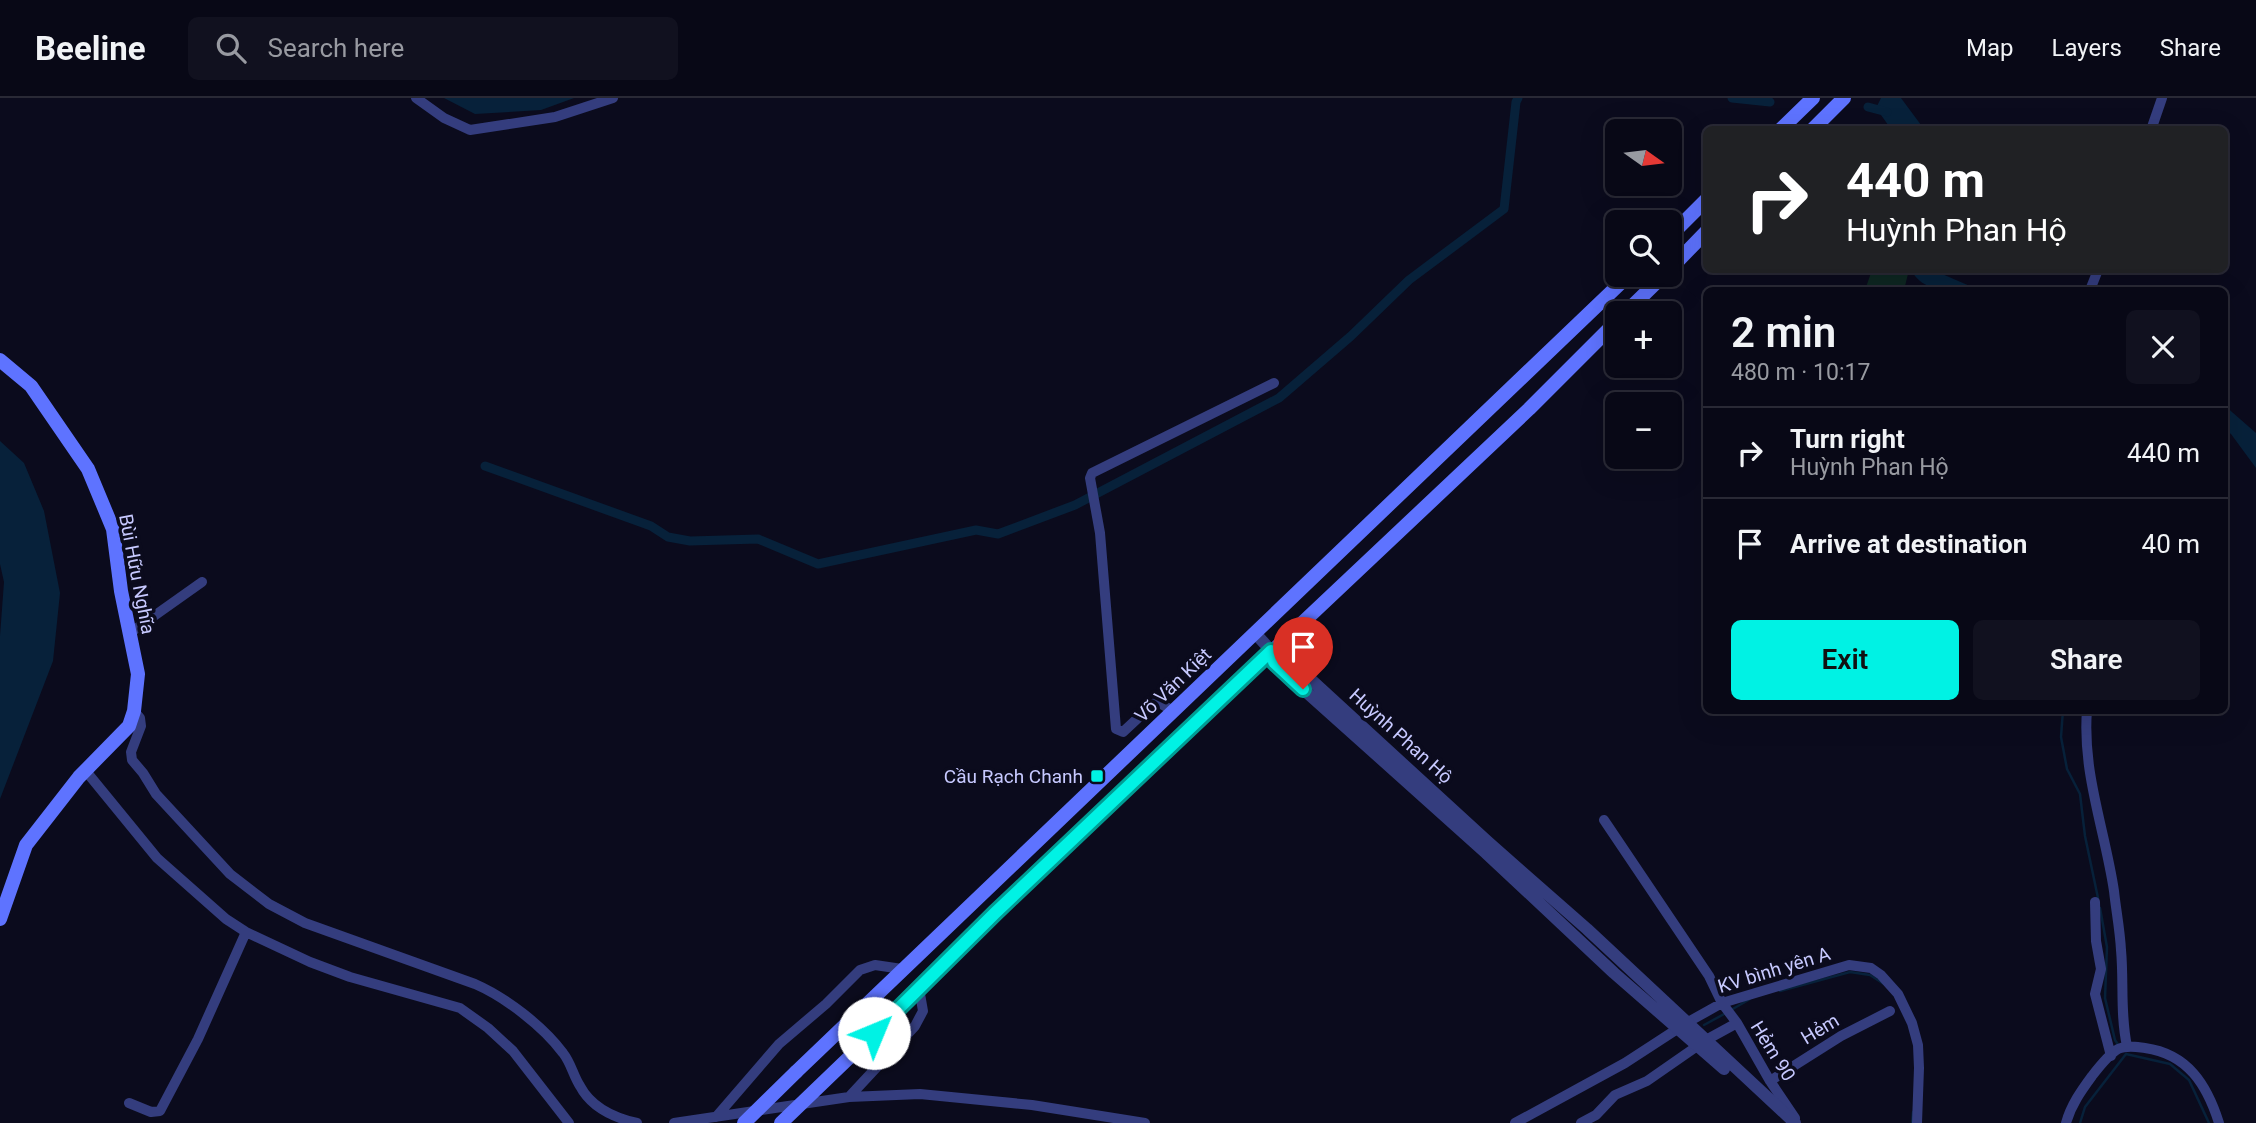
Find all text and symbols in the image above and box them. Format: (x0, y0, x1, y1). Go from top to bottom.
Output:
search box (188, 17, 678, 80)
text: Beeline (35, 29, 146, 68)
icon: search (212, 29, 250, 67)
text: Search here (268, 33, 404, 63)
text: Map (1966, 34, 2014, 62)
text: Layers (2052, 34, 2122, 62)
text: Share (2160, 34, 2221, 62)
north arrow (1605, 119, 1682, 196)
map controls (1605, 119, 1682, 469)
text: 440 m (1846, 152, 1985, 209)
icon: right (1731, 154, 1822, 245)
button: search (1605, 210, 1682, 287)
text: Huỳnh Phan Hộ (1846, 211, 2067, 249)
button: + (1605, 301, 1682, 378)
text: 2 min (1731, 308, 1836, 357)
button: close (2126, 310, 2200, 384)
text: 480 m · 10:17 (1731, 359, 1870, 386)
button: − (1605, 392, 1682, 469)
text: Turn right (1790, 424, 1905, 454)
icon: right (1731, 434, 1769, 472)
text: 440 m (2127, 438, 2200, 468)
text: Huỳnh Phan Hộ (1790, 454, 1949, 481)
street label: Bùi Hữu Nghĩa (114, 512, 160, 636)
icon: arrive (1731, 525, 1769, 563)
text: Arrive at destination (1790, 529, 2027, 559)
text: 40 m (2142, 529, 2200, 559)
pin (1273, 617, 1333, 689)
button: Exit (1731, 620, 1959, 700)
button: Share (1973, 620, 2200, 700)
icon: arrive (1284, 628, 1322, 666)
street label: Võ Văn Kiệt (1130, 643, 1216, 727)
street label: Huỳnh Phan Hộ (1345, 684, 1457, 788)
place label: Cầu Rạch Chanh (944, 765, 1083, 788)
marker: Cầu Rạch Chanh (1089, 768, 1105, 784)
street label: KV bình yên A (1715, 942, 1834, 998)
position arrow (837, 996, 911, 1070)
street label: Hẻm (1797, 1009, 1843, 1049)
street label: Hẻm 90 (1746, 1017, 1800, 1085)

